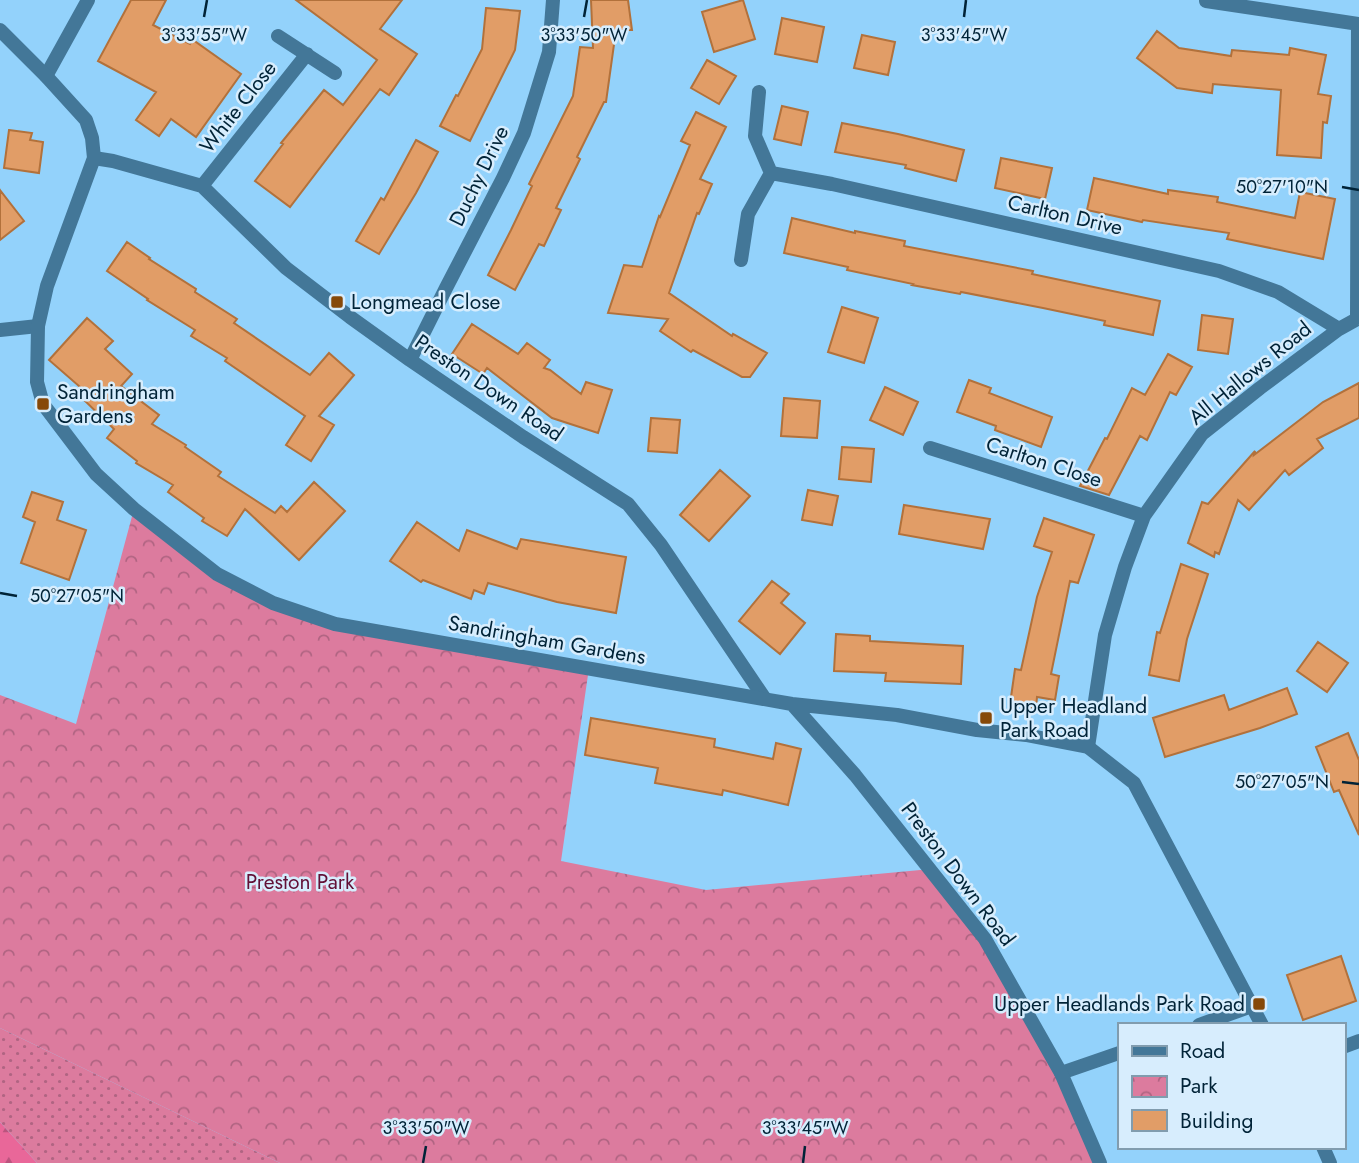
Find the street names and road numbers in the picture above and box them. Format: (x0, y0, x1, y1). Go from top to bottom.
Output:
street label: White Close (193, 55, 284, 159)
street label: Duchy Drive (442, 121, 516, 231)
street label: Carlton Drive (1005, 187, 1126, 243)
street label: All Hallows Road (1182, 314, 1318, 432)
street label: Preston Down Road (409, 327, 569, 449)
street label: Carlton Close (982, 429, 1106, 495)
street label: Sandringham Gardens (446, 608, 648, 672)
street label: Preston Down Road (894, 796, 1022, 952)

